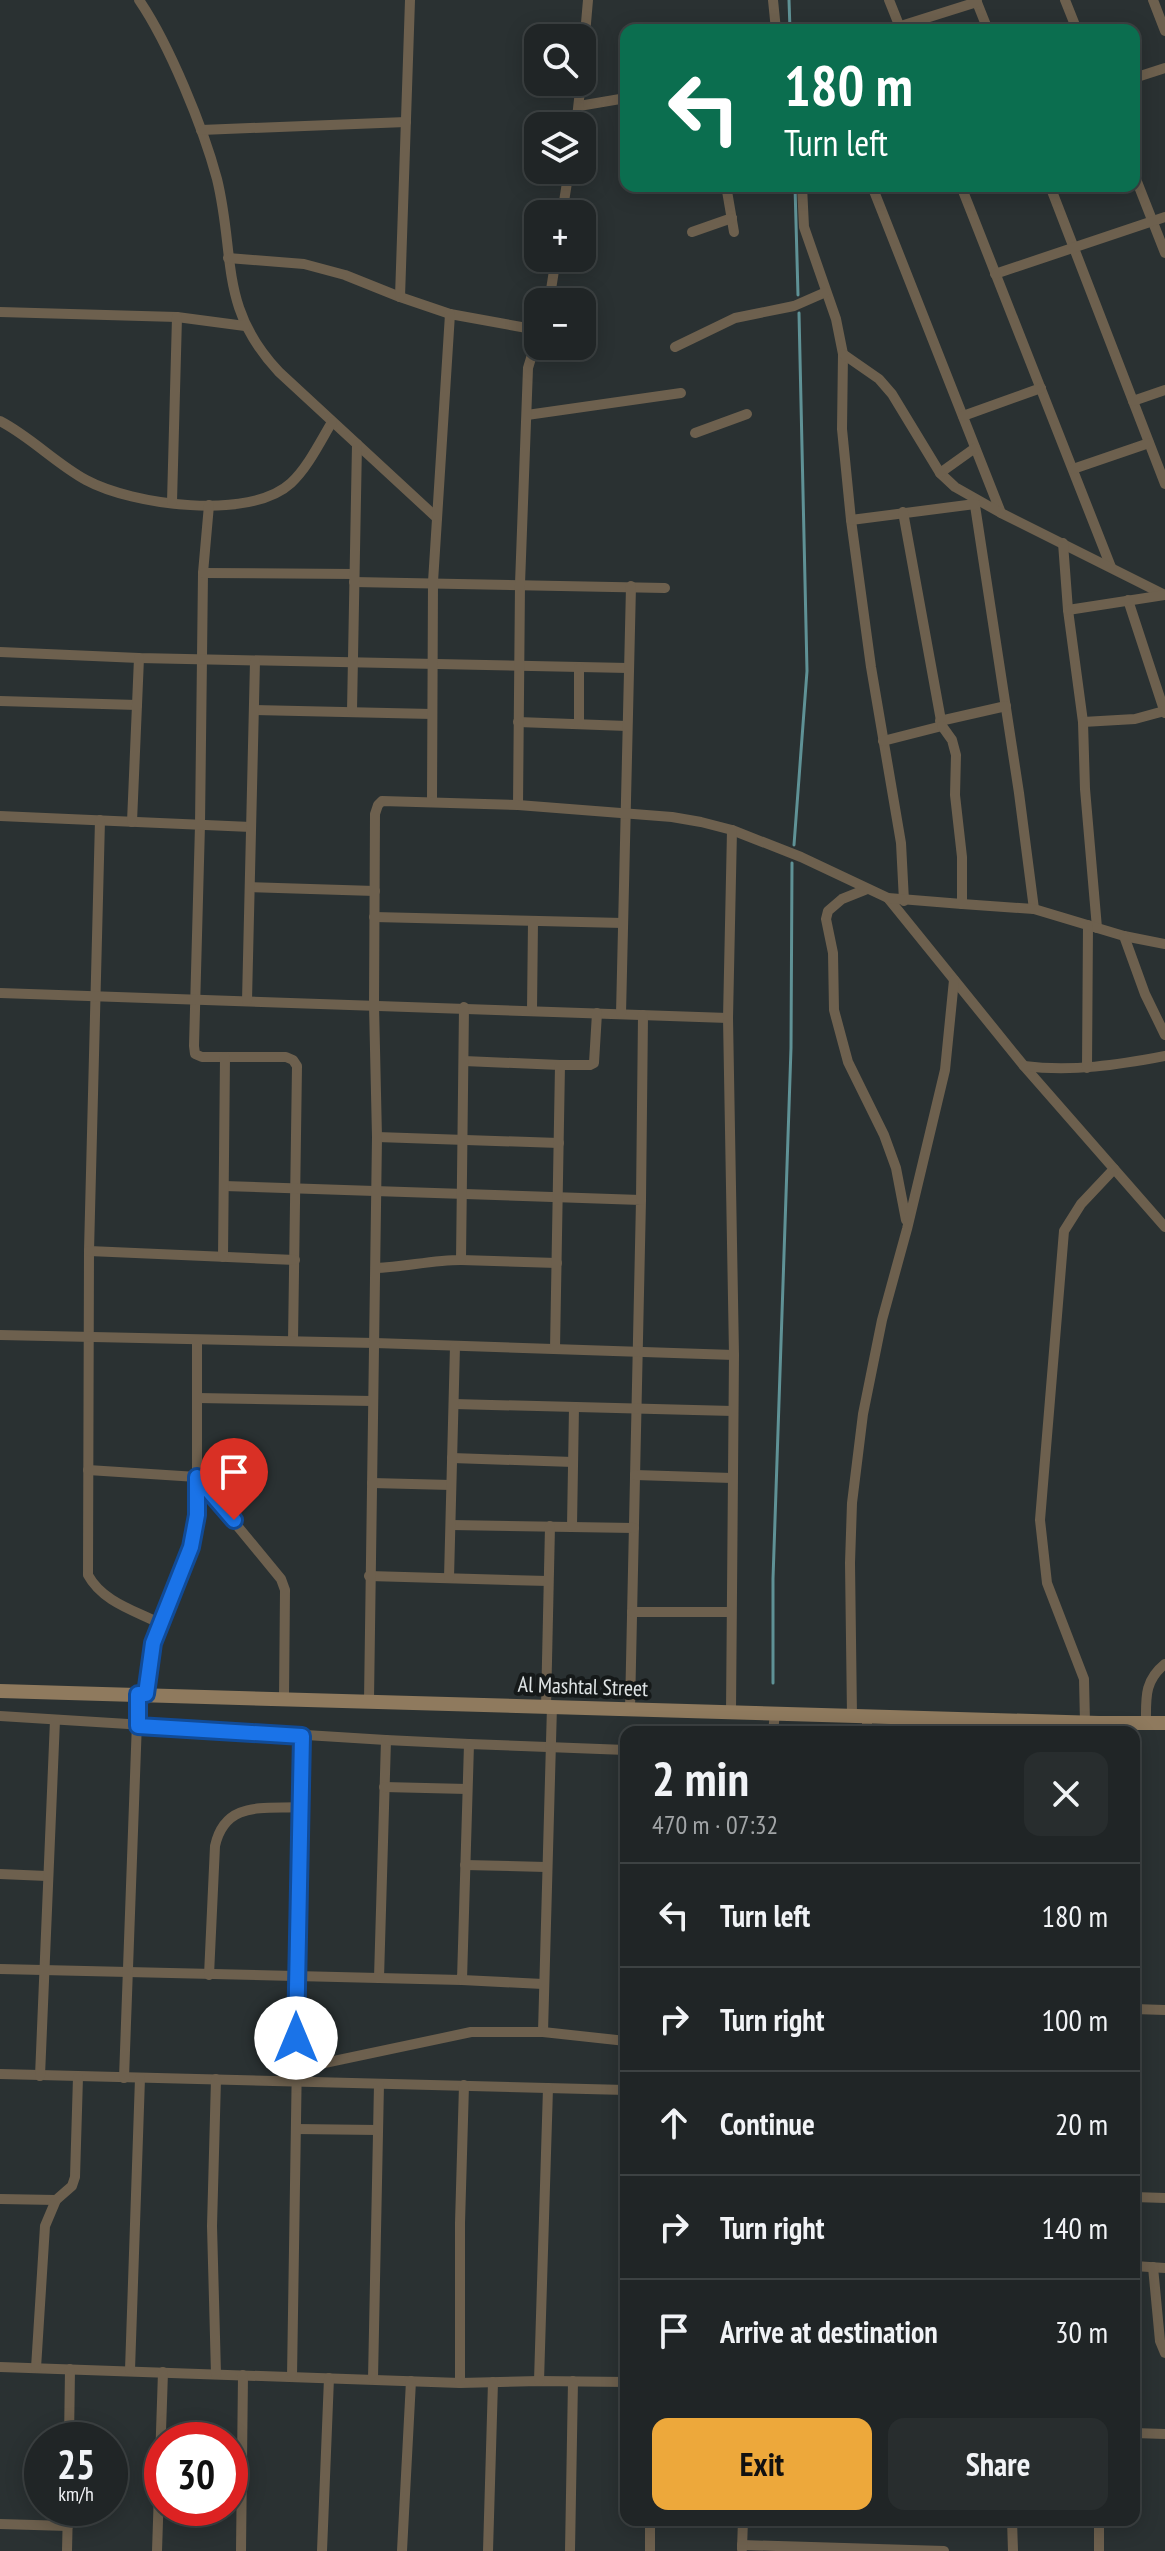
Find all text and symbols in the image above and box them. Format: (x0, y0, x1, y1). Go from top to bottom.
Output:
map controls (524, 24, 596, 360)
button: search (524, 24, 596, 96)
text: 180 m (784, 49, 913, 121)
icon: left (652, 56, 756, 160)
button: layers (524, 112, 596, 184)
text: Turn left (784, 119, 888, 166)
button: + (524, 200, 596, 272)
button: − (524, 288, 596, 360)
pin (200, 1438, 268, 1520)
icon: arrive (212, 1450, 256, 1494)
street label: Al Mashtal Street (517, 1670, 649, 1702)
text: 2 min (652, 1747, 749, 1809)
button: close (1024, 1752, 1108, 1836)
text: 470 m · 07:32 (652, 1808, 778, 1841)
icon: left (652, 1893, 696, 1937)
text: Turn left (720, 1896, 810, 1935)
text: 180 m (1042, 1896, 1108, 1935)
position arrow (254, 1996, 338, 2080)
icon: right (652, 1997, 696, 2041)
text: Turn right (720, 2000, 824, 2039)
text: 100 m (1042, 2000, 1108, 2039)
icon: ahead (652, 2101, 696, 2145)
text: Continue (720, 2104, 815, 2143)
text: 20 m (1055, 2104, 1108, 2143)
icon: right (652, 2205, 696, 2249)
text: Turn right (720, 2208, 824, 2247)
text: 140 m (1042, 2208, 1108, 2247)
icon: arrive (652, 2309, 696, 2353)
text: Arrive at destination (720, 2312, 938, 2351)
text: 30 m (1055, 2312, 1108, 2351)
button: Exit (652, 2418, 872, 2510)
button: Share (888, 2418, 1108, 2510)
speed limit sign: 30 (144, 2422, 248, 2526)
text: 25 (57, 2438, 95, 2490)
text: km/h (58, 2481, 94, 2507)

